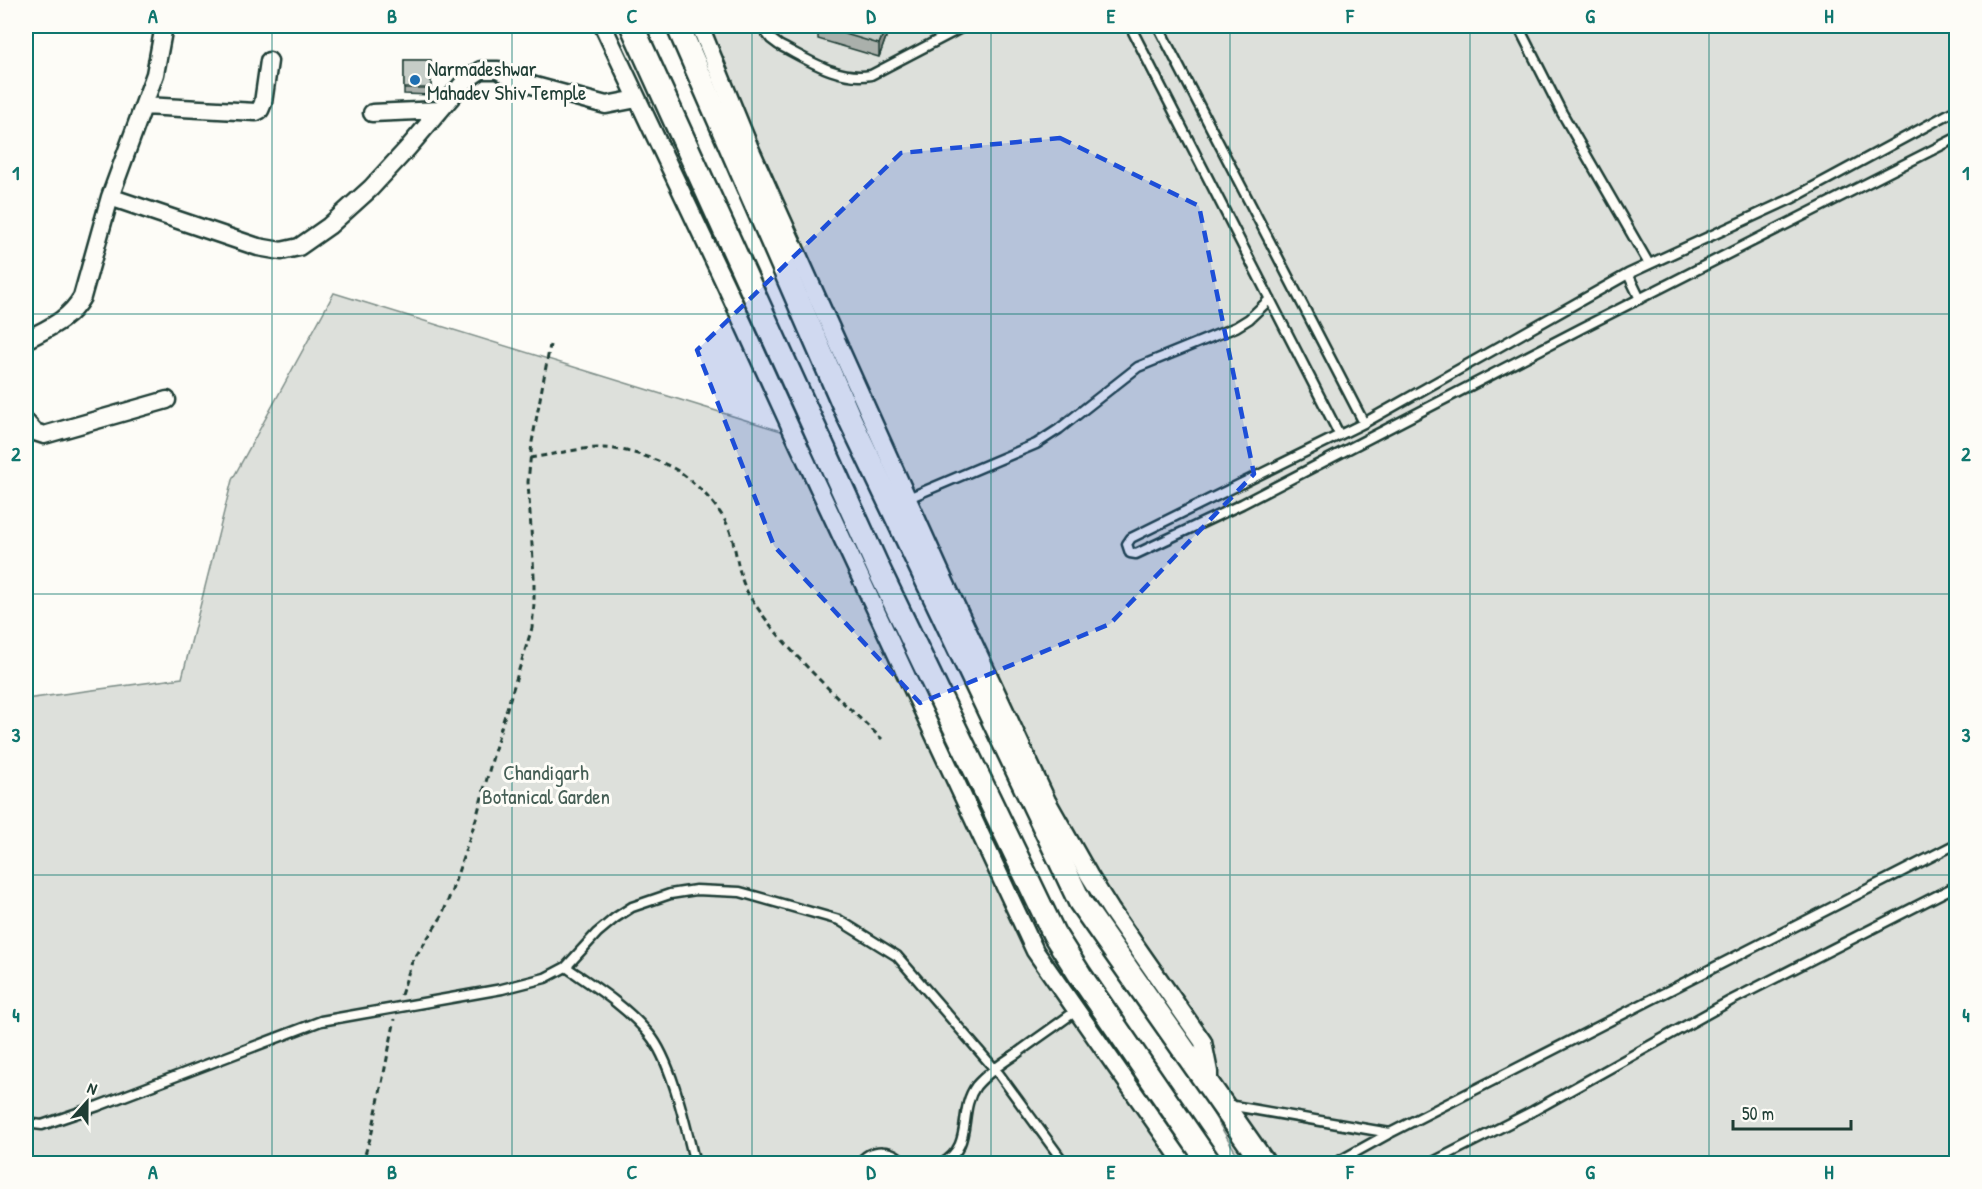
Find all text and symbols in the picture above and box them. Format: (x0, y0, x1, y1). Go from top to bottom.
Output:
text: A (148, 2, 158, 29)
text: B (387, 2, 397, 29)
text: C (627, 2, 638, 29)
text: D (866, 2, 876, 29)
text: E (1107, 2, 1116, 29)
text: F (1345, 2, 1355, 29)
text: G (1585, 2, 1595, 29)
text: H (1824, 2, 1834, 29)
place label: Narmadeshwar Mahadev Shiv Temple (427, 54, 586, 107)
marker: Narmadeshwar Mahadev Shiv Temple (408, 73, 422, 87)
text: 1 (12, 159, 20, 186)
text: 1 (1962, 159, 1970, 186)
text: 2 (11, 440, 21, 467)
text: 2 (1961, 440, 1971, 467)
text: 3 (12, 721, 21, 748)
text: 3 (1962, 721, 1971, 748)
park label: Chandigarh Botanical Garden (482, 758, 610, 811)
text: 4 (12, 1001, 20, 1028)
text: 4 (1962, 1001, 1970, 1028)
north arrow (57, 1072, 117, 1132)
text: N (84, 1076, 101, 1100)
scale bar (1733, 1093, 1852, 1131)
text: 50 m (1742, 1101, 1774, 1126)
text: A (148, 1158, 158, 1185)
text: B (387, 1158, 397, 1185)
text: C (627, 1158, 638, 1185)
text: D (866, 1158, 876, 1185)
text: E (1107, 1158, 1116, 1185)
text: F (1345, 1158, 1355, 1185)
text: G (1585, 1158, 1595, 1185)
text: H (1824, 1158, 1834, 1185)

